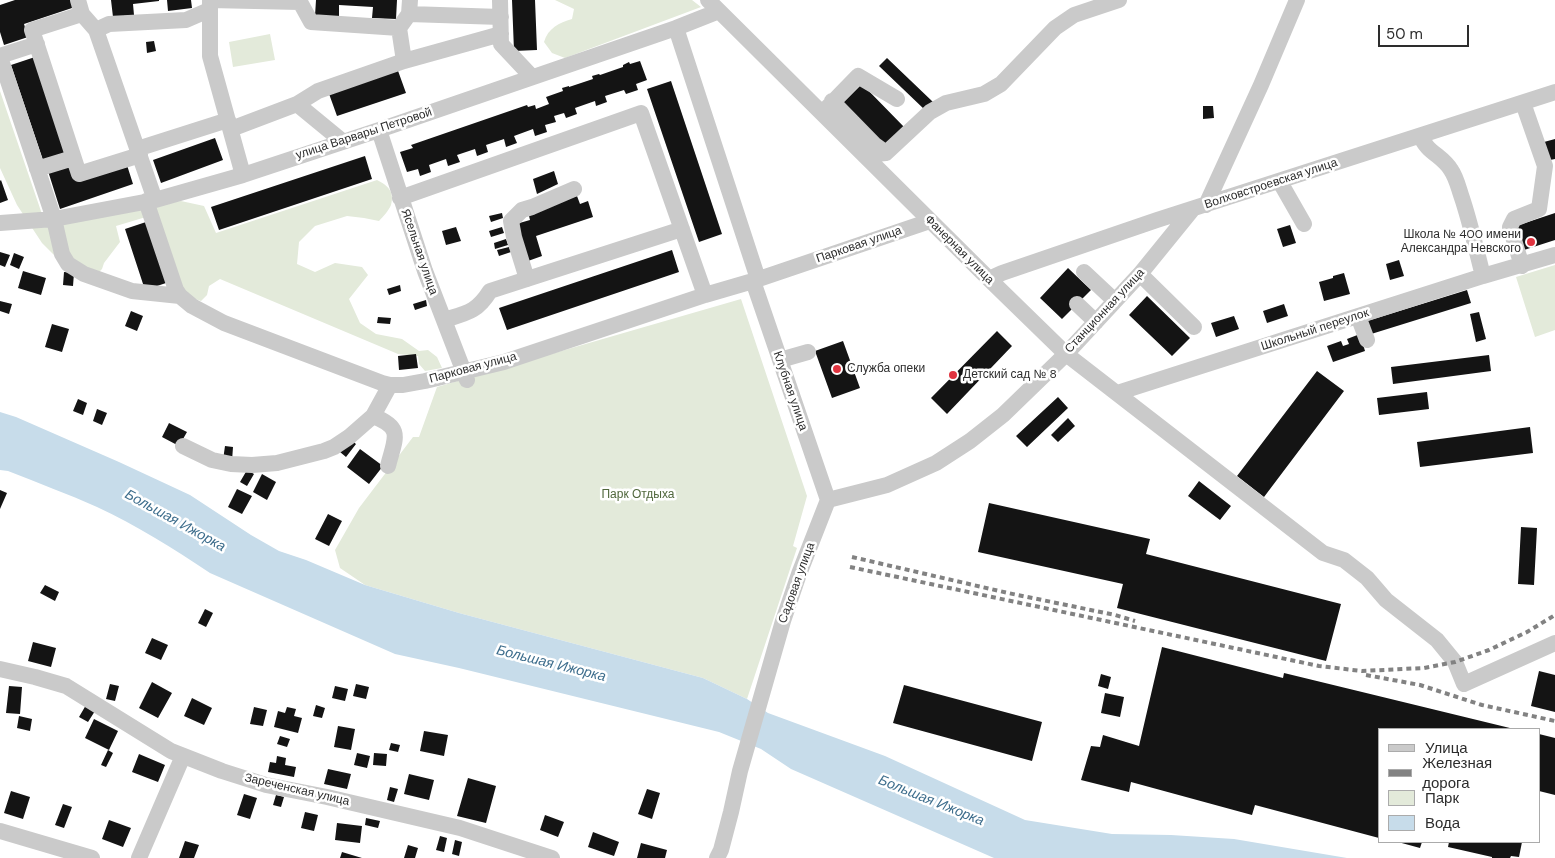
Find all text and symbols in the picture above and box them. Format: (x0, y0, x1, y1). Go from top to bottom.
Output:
scale bar (1380, 15, 1471, 47)
text: 50 m (1386, 24, 1423, 44)
street label: улица Варвары Петровой (294, 105, 434, 163)
street label: Волховстроевская улица (1203, 156, 1339, 212)
street label: Ясельная улица (398, 207, 440, 297)
street label: Фанерная улица (921, 212, 997, 288)
street label: Парковая улица (814, 224, 904, 266)
place label: Школа № 400 имени Александра Невского (1401, 228, 1521, 256)
marker: Школа № 400 имени Александра Невского (1525, 236, 1537, 248)
street label: Станционная улица (1062, 266, 1148, 356)
street label: Школьный переулок (1259, 306, 1371, 354)
street label: Парковая улица (428, 349, 518, 387)
street label: Клубная улица (770, 349, 810, 433)
place label: Служба опеки (847, 362, 925, 376)
marker: Служба опеки (831, 363, 843, 375)
place label: Детский сад № 8 (963, 368, 1057, 382)
marker: Детский сад № 8 (947, 369, 959, 381)
water label: Большая Ижорка (122, 486, 228, 556)
park label: Парк Отдыха (601, 488, 675, 502)
street label: Садовая улица (776, 541, 818, 625)
water label: Большая Ижорка (494, 642, 608, 686)
legend (1378, 728, 1540, 843)
text: Улица (1425, 738, 1468, 758)
text: Железная дорога (1422, 753, 1492, 793)
street label: Зареченская улица (243, 771, 351, 809)
water label: Большая Ижорка (876, 772, 986, 830)
text: Парк (1425, 788, 1459, 808)
text: Вода (1425, 813, 1460, 833)

